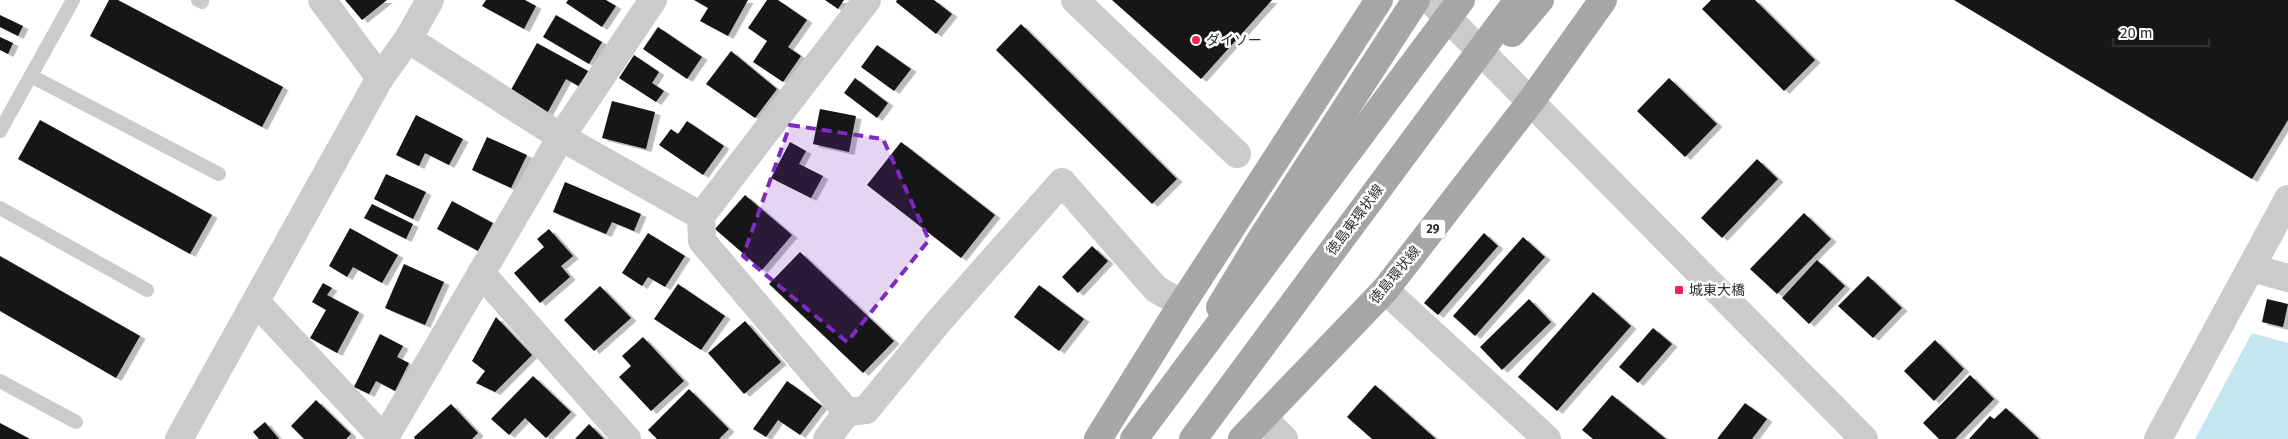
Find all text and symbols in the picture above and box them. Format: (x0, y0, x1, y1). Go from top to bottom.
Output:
scale bar (2113, 15, 2209, 47)
text: 20 m (2120, 24, 2153, 42)
place label: ダイソー (1206, 32, 1262, 49)
marker: ダイソー (1190, 34, 1202, 46)
street label: 徳島東環状線 (1323, 181, 1387, 259)
road number: 29 (1420, 220, 1446, 238)
street label: 徳島環状線 (1366, 243, 1424, 307)
place label: 城東大橋 (1689, 282, 1745, 299)
marker: 城東大橋 (1673, 284, 1685, 296)

